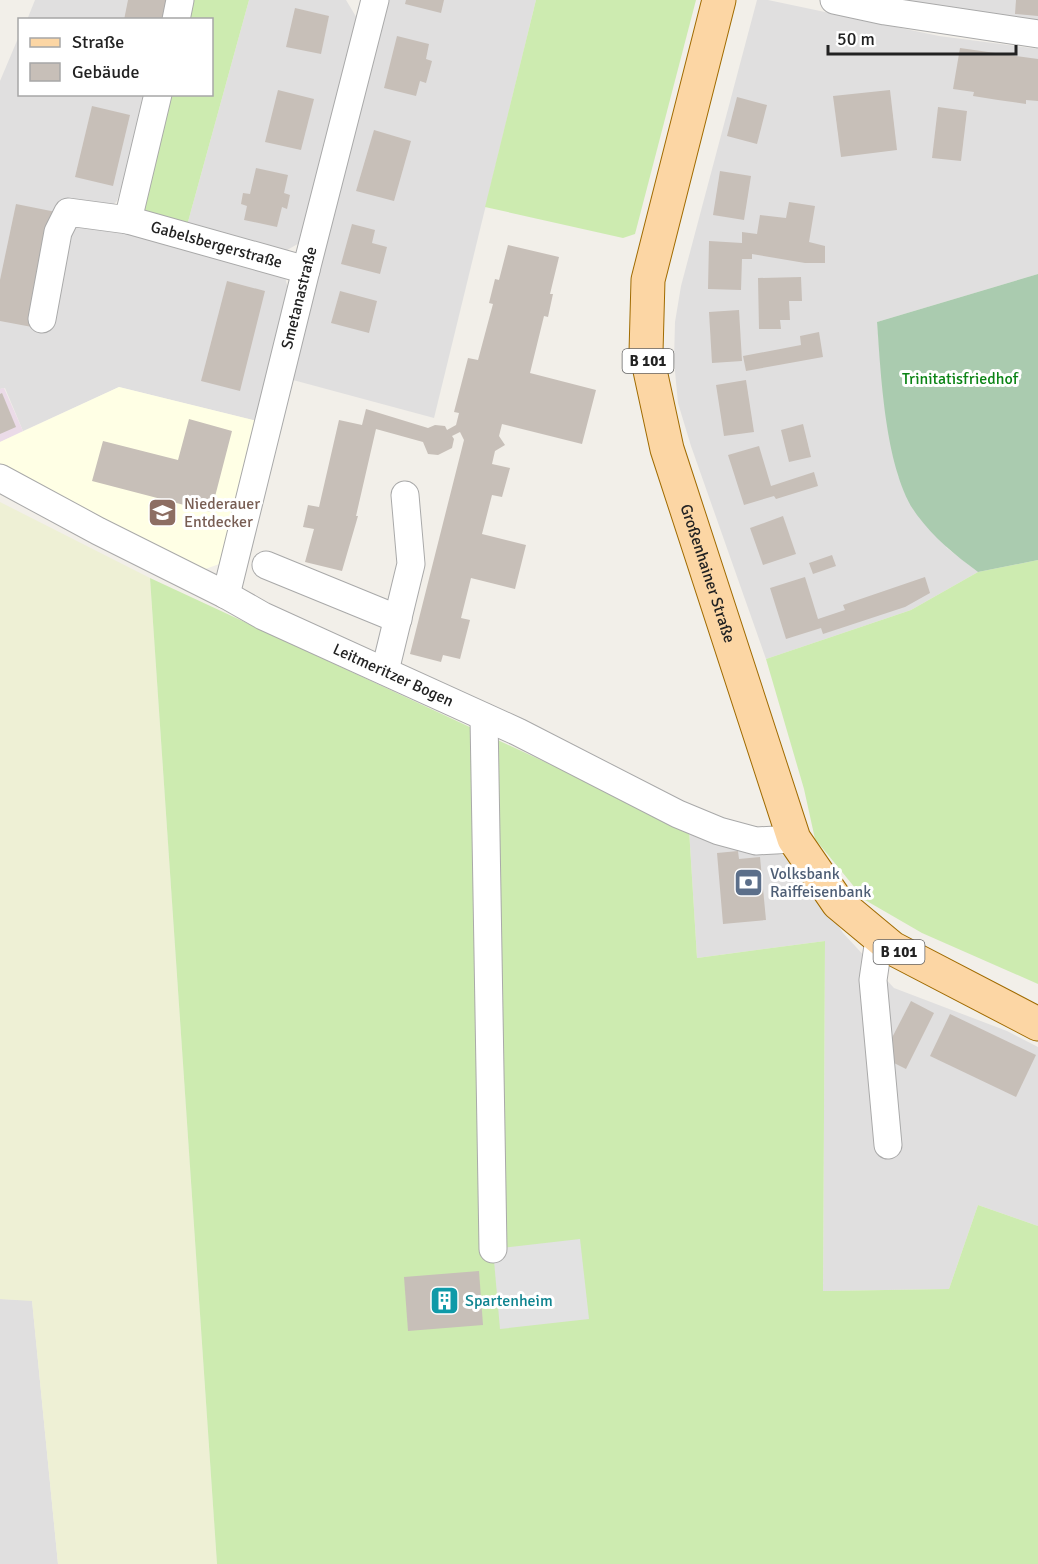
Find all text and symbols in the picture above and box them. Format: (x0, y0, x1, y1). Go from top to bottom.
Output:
legend (18, 18, 213, 96)
scale bar (828, 18, 1016, 56)
text: 50 m (837, 28, 875, 50)
text: Straße (72, 31, 124, 53)
text: Gebäude (72, 61, 140, 83)
street label: Gabelsbergerstraße (149, 217, 285, 273)
street label: Smetanastraße (277, 245, 322, 351)
road number: B 101 (622, 349, 674, 373)
park label: Trinitatisfriedhof (902, 369, 1019, 389)
place label: Niederauer Entdecker (184, 494, 260, 532)
school or university icon: Niederauer Entdecker (147, 497, 179, 529)
street label: Großenhainer Straße (676, 502, 739, 645)
street label: Leitmeritzer Bogen (330, 639, 457, 711)
place label: Volksbank Raiffeisenbank (770, 864, 871, 902)
bank icon: Volksbank Raiffeisenbank (733, 867, 765, 899)
road number: B 101 (874, 940, 924, 964)
building icon: Spartenheim (428, 1285, 460, 1317)
place label: Spartenheim (465, 1291, 553, 1311)

